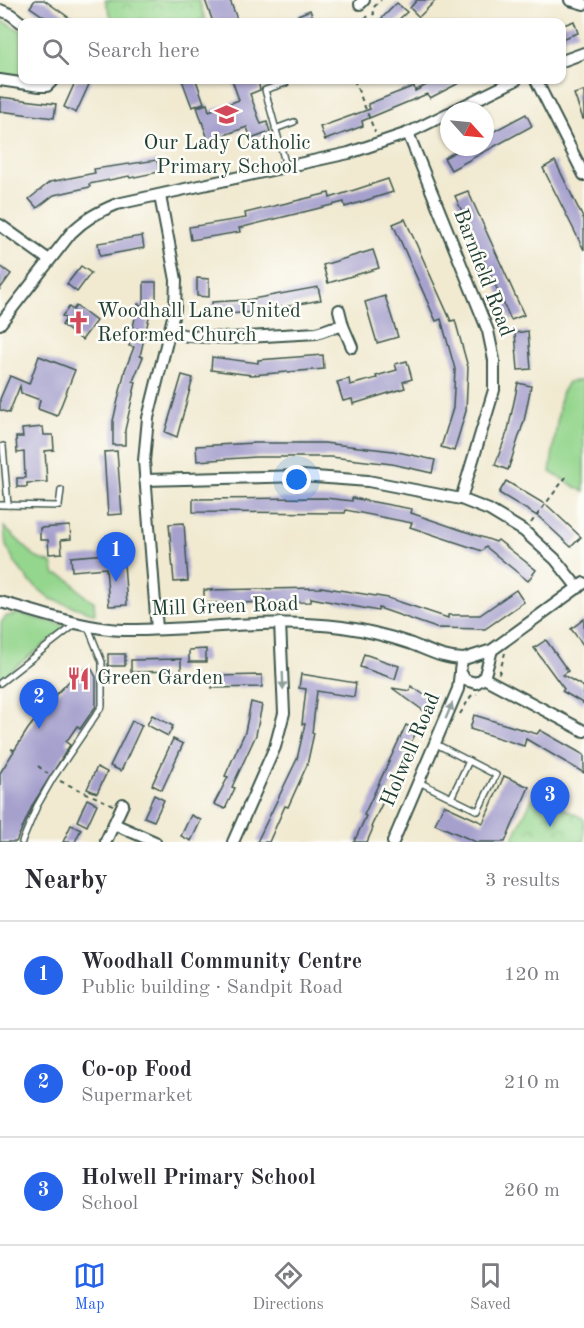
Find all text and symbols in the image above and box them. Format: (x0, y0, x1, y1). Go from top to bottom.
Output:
search box (18, 18, 566, 84)
icon: search (39, 35, 72, 68)
text: Search here (87, 40, 200, 62)
school or university icon: Our Lady Catholic Primary School (214, 102, 240, 128)
north arrow (440, 102, 494, 156)
place label: Our Lady Catholic Primary School (144, 133, 310, 178)
street label: Barnfield Road (449, 206, 517, 340)
place label: Woodhall Lane United Reformed Church (97, 301, 301, 346)
church icon: Woodhall Lane United Reformed Church (66, 310, 92, 336)
your location (282, 465, 311, 494)
pin: 1 (96, 532, 136, 582)
street label: Mill Green Road (151, 594, 299, 620)
restaurant icon: Green Garden (66, 665, 92, 691)
place label: Green Garden (97, 668, 223, 689)
one-way arrow (278, 672, 287, 691)
pin: 2 (20, 680, 58, 729)
street label: Holwell Road (378, 690, 444, 810)
one-way arrow (445, 703, 454, 720)
pin: 3 (530, 778, 570, 827)
text: Nearby (24, 868, 108, 894)
text: 3 results (485, 871, 560, 891)
text: Woodhall Community Centre (81, 951, 362, 973)
text: 1 (38, 965, 49, 985)
text: 120 m (504, 965, 560, 985)
text: Public building · Sandpit Road (81, 978, 343, 998)
text: Co-op Food (81, 1059, 192, 1081)
text: 2 (38, 1073, 49, 1093)
text: 210 m (504, 1073, 560, 1093)
text: Supermarket (81, 1086, 192, 1106)
text: Holwell Primary School (81, 1167, 316, 1189)
text: 3 (38, 1181, 49, 1201)
text: 260 m (504, 1181, 560, 1201)
text: School (81, 1194, 138, 1214)
tab: Map (73, 1259, 106, 1315)
tab: Directions (253, 1259, 324, 1315)
tab: Saved (470, 1259, 511, 1315)

